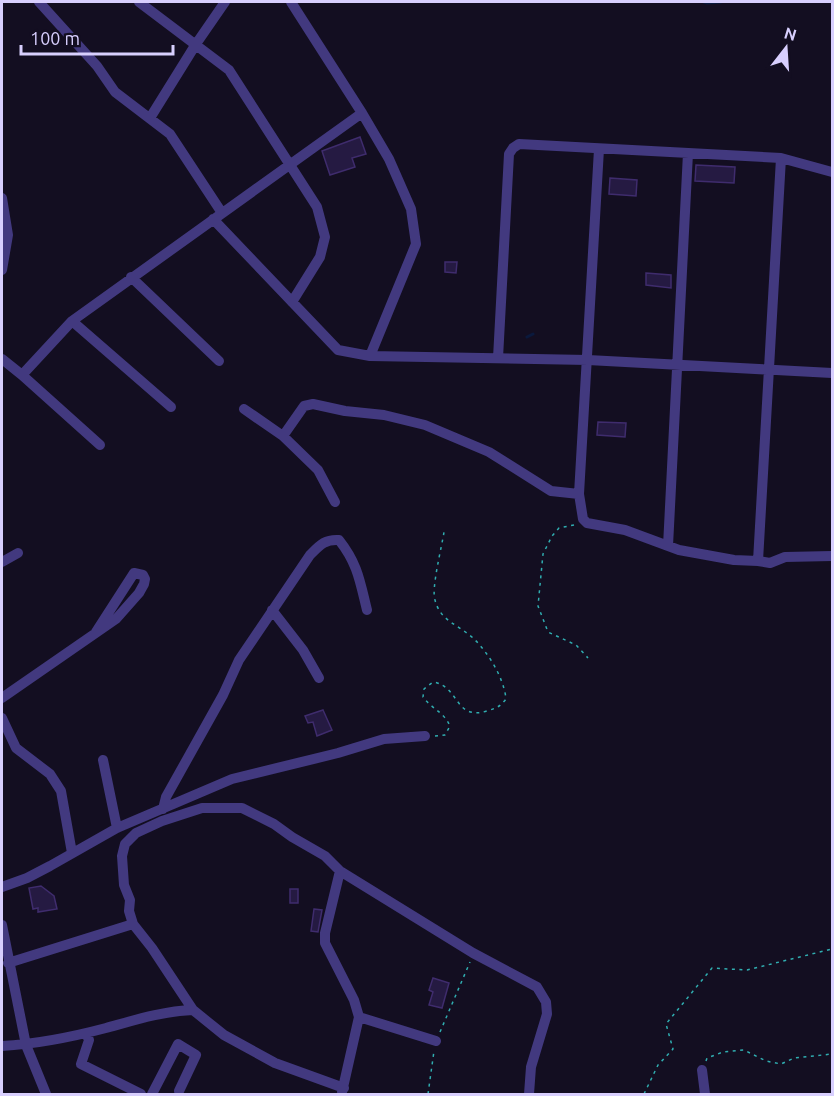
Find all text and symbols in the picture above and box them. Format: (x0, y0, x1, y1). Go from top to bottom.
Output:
scale bar (21, 18, 172, 56)
north arrow (756, 18, 816, 78)
text: N (782, 23, 799, 44)
text: 100 m (30, 28, 80, 48)

